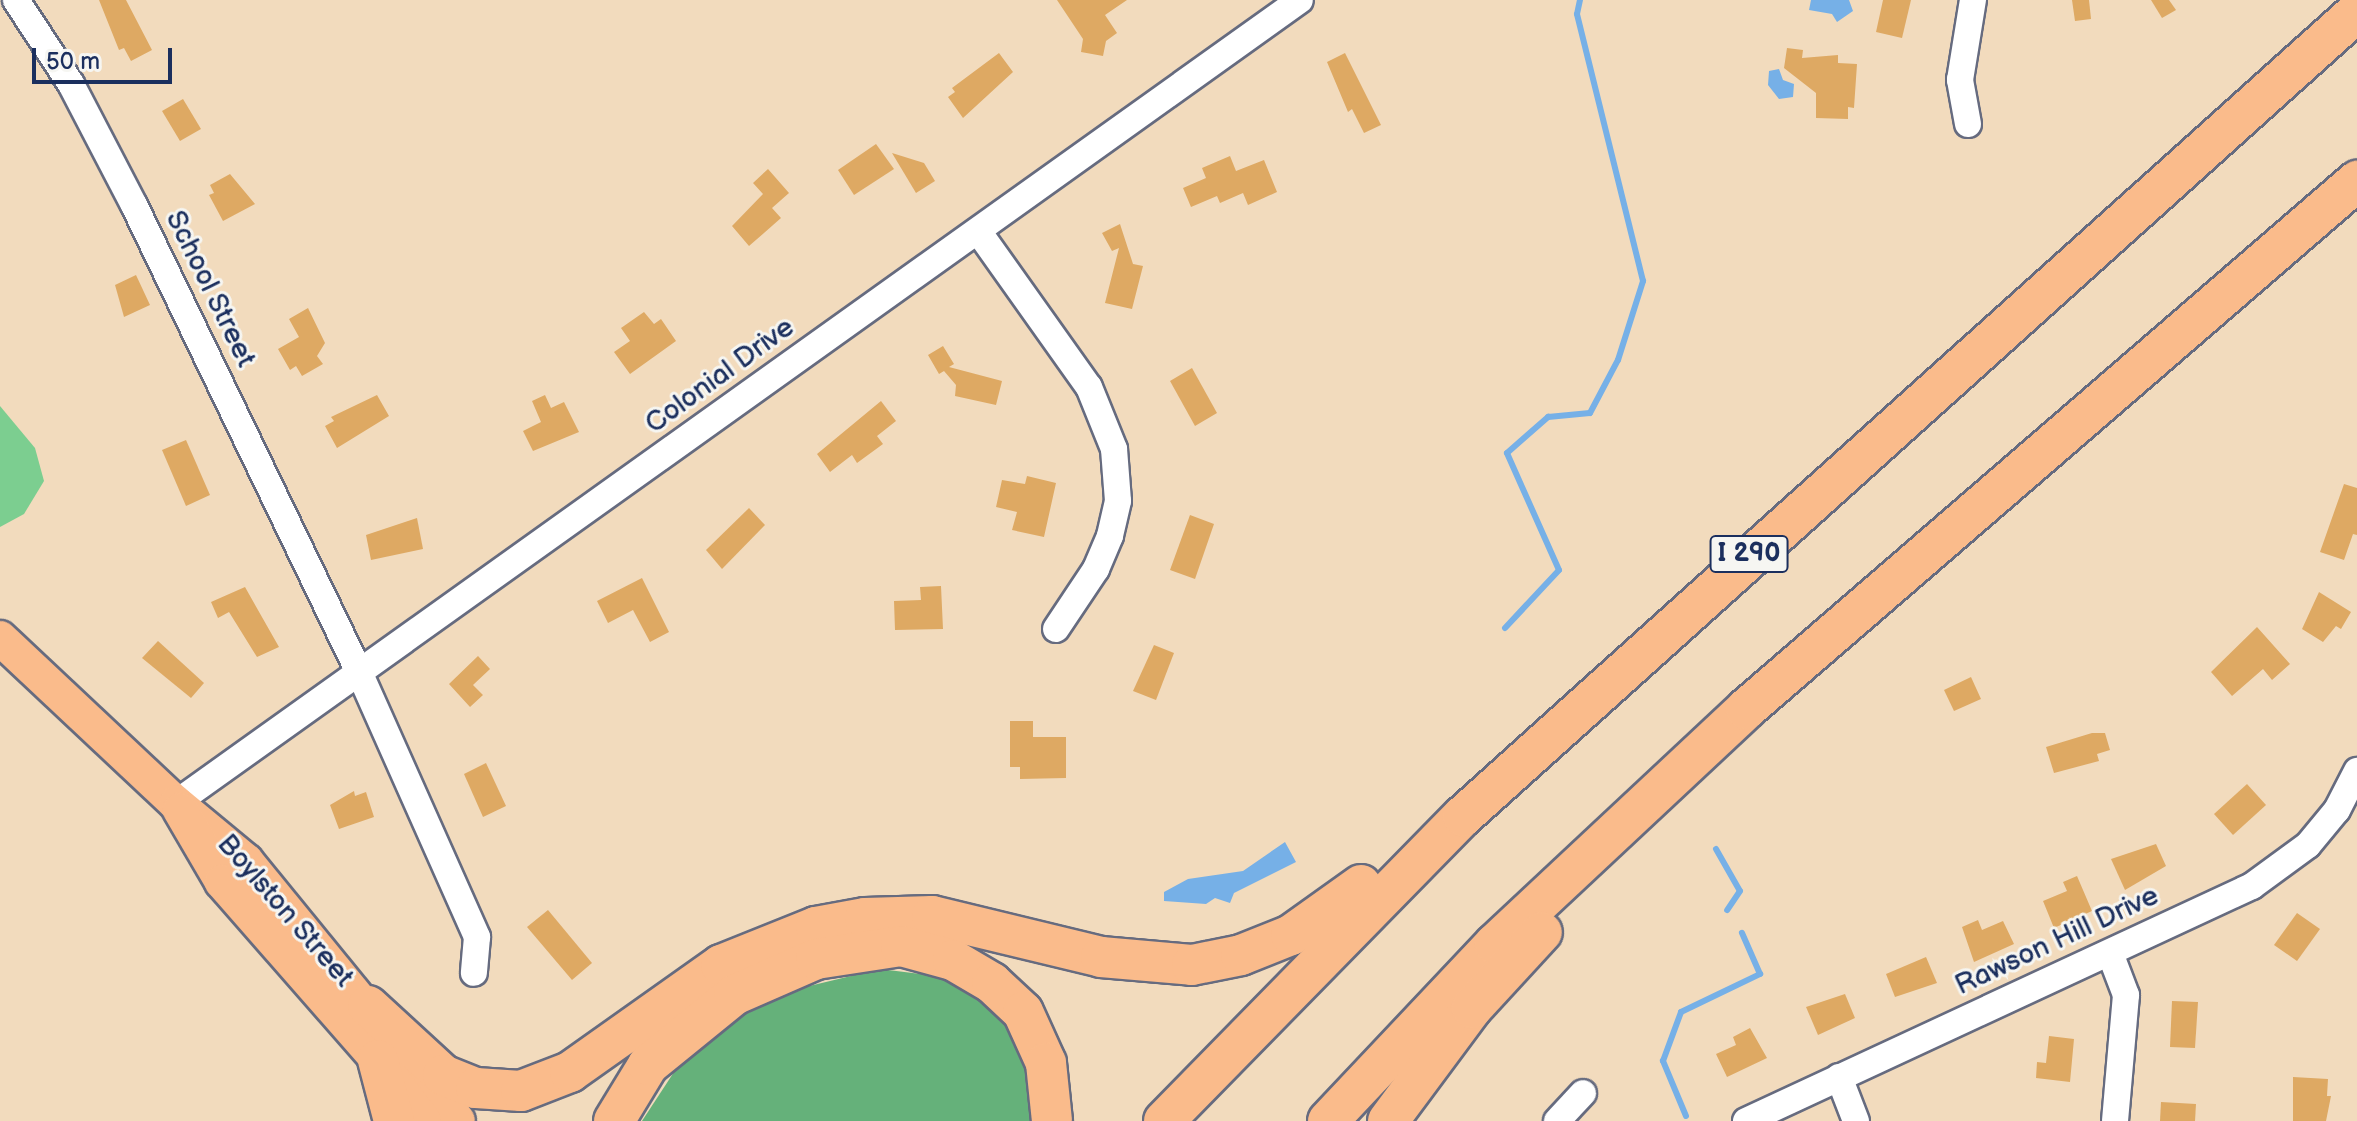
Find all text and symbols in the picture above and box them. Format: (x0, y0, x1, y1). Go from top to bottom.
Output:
scale bar (36, 32, 176, 82)
text: 50 m (46, 47, 100, 76)
street label: School Street (158, 205, 262, 373)
street label: Colonial Drive (639, 311, 801, 441)
road number: I 290 (1709, 532, 1789, 576)
street label: Boylston Street (210, 828, 360, 994)
street label: Rawson Hill Drive (1950, 879, 2164, 1003)

